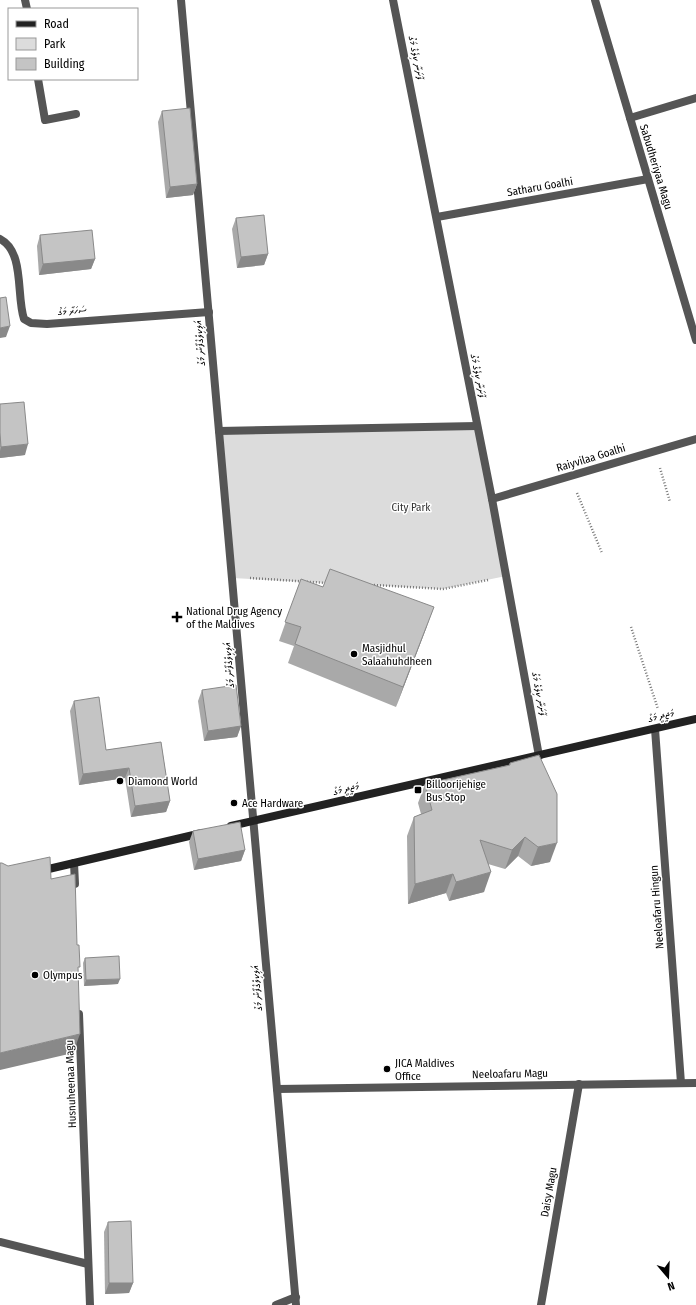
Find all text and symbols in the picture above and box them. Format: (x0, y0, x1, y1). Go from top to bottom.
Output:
legend (8, 8, 138, 80)
text: Road (44, 17, 69, 31)
street label: ފާށަނާ ކިލެގެ މަގު (404, 34, 427, 82)
text: Park (44, 37, 66, 51)
text: Building (44, 57, 85, 71)
street label: Sabudheriyaa Magu (637, 123, 675, 211)
street label: Satharu Goalhi (506, 175, 574, 199)
street label: ސަހަރާ މަގު (56, 303, 87, 319)
street label: އަލިކިލެގެފާނު މަގު (191, 319, 210, 367)
street label: ފާށަނާ ކިލެގެ މަގު (466, 352, 489, 400)
street label: Raiyvilaa Goalhi (555, 441, 627, 475)
park label: City Park (392, 501, 431, 514)
place label: National Drug Agency of the Maldives (186, 605, 282, 631)
marker: National Drug Agency of the Maldives (171, 611, 183, 623)
street label: އަލިކިލެގެފާނު މަގު (220, 641, 239, 689)
place label: Masjidhul Salaahuhdheen (362, 642, 432, 668)
marker: Masjidhul Salaahuhdheen (349, 649, 359, 659)
street label: ފާށަނާ ކިލެގެ މަގު (528, 670, 549, 718)
street label: މަޖީދީ މަގު (646, 707, 676, 727)
place label: Diamond World (128, 775, 198, 788)
marker: Diamond World (115, 776, 125, 786)
place label: Billoorijehige Bus Stop (426, 778, 486, 804)
street label: މަޖީދީ މަގު (331, 780, 361, 800)
marker: Billoorijehige Bus Stop (413, 785, 423, 795)
place label: Ace Hardware (242, 797, 303, 810)
marker: Ace Hardware (229, 798, 239, 808)
street label: Neeloafaru Hingun (648, 865, 666, 949)
street label: އަލިކިލެގެފާނު މަގު (248, 964, 267, 1012)
place label: Olympus (43, 969, 83, 982)
marker: Olympus (30, 970, 40, 980)
street label: Husnuheenaa Magu (63, 1040, 79, 1128)
place label: JICA Maldives Office (395, 1057, 455, 1083)
marker: JICA Maldives Office (382, 1064, 392, 1074)
street label: Neeloafaru Magu (472, 1067, 548, 1081)
street label: Daisy Magu (538, 1166, 560, 1218)
north arrow (648, 1257, 688, 1297)
text: N (666, 1279, 676, 1293)

